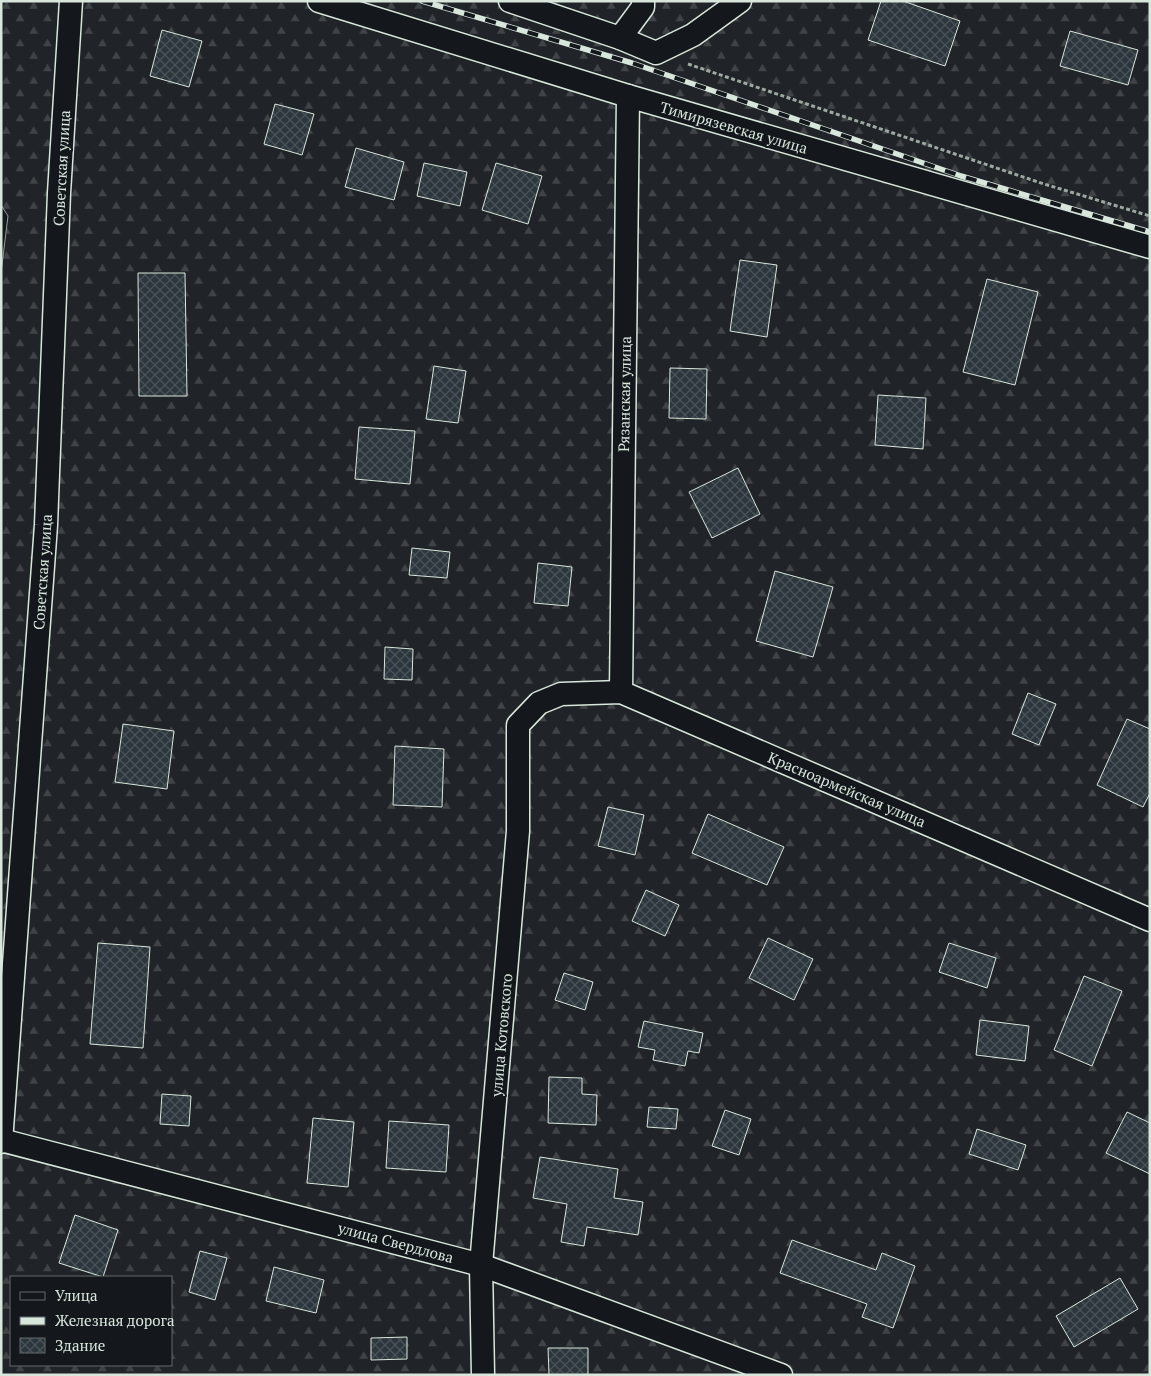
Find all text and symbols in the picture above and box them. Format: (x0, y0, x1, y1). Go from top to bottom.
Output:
street label: Тимирязевская улица (658, 96, 811, 158)
street label: Советская улица (48, 109, 74, 226)
street label: Рязанская улица (613, 336, 635, 452)
street label: Советская улица (28, 513, 56, 631)
street label: Красноармейская улица (765, 747, 929, 832)
street label: улица Котовского (486, 972, 516, 1099)
street label: улица Свердлова (335, 1217, 456, 1267)
legend (10, 1276, 172, 1366)
text: Улица (55, 1285, 98, 1305)
text: Железная дорога (55, 1310, 175, 1330)
text: Здание (55, 1335, 105, 1355)

